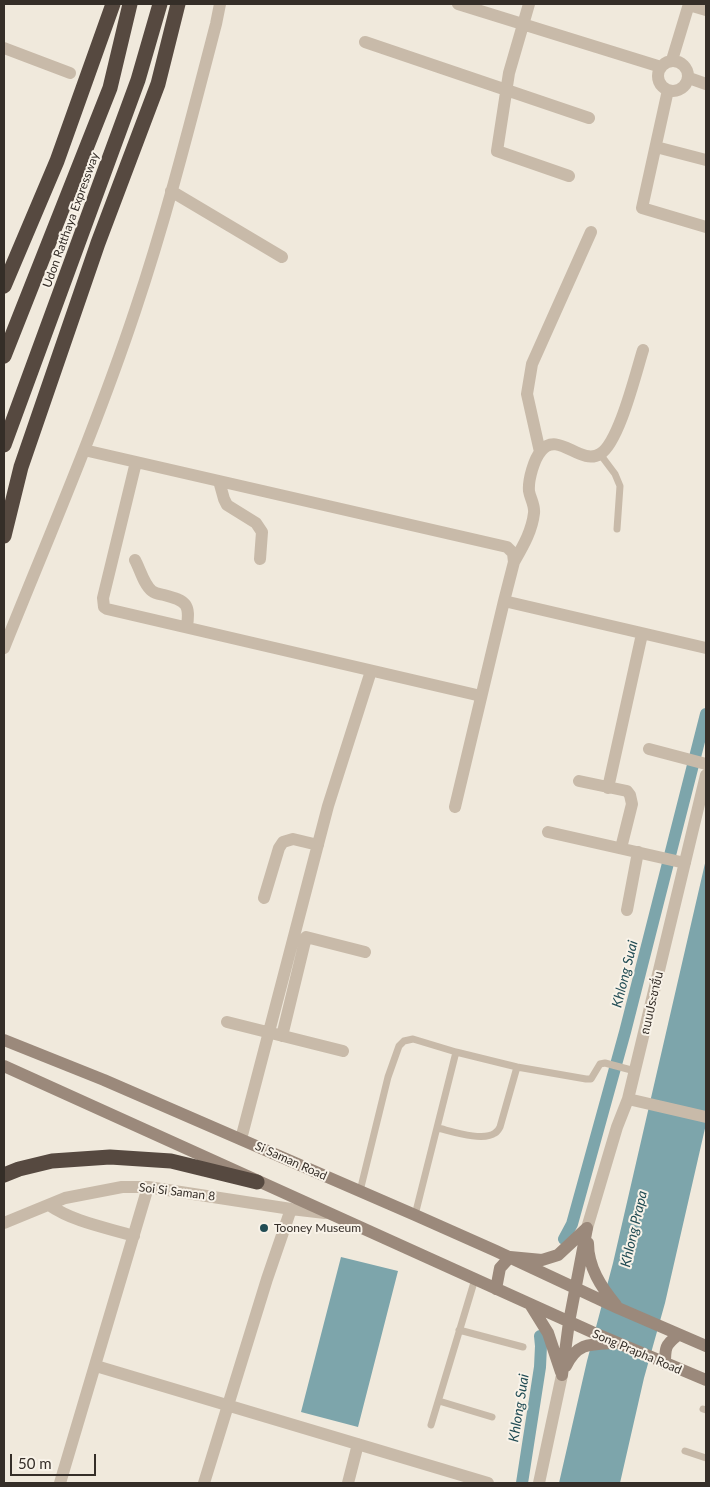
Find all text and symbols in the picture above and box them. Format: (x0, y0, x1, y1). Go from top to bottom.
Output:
street label: Udon Ratthaya Expressway (40, 150, 102, 290)
water label: Khlong Suai (609, 939, 641, 1009)
street label: ถนนประชาชื่น (638, 970, 666, 1036)
street label: Si Saman Road (253, 1139, 329, 1183)
street label: Soi Si Saman 8 (138, 1180, 216, 1204)
water label: Khlong Prapa (617, 1189, 651, 1269)
place label: Tooney Museum (274, 1221, 361, 1235)
marker: Tooney Museum (258, 1222, 270, 1234)
street label: Song Prapha Road (590, 1327, 684, 1377)
water label: Khlong Suai (505, 1373, 533, 1443)
scale bar (12, 1444, 99, 1476)
text: 50 m (18, 1454, 52, 1472)

